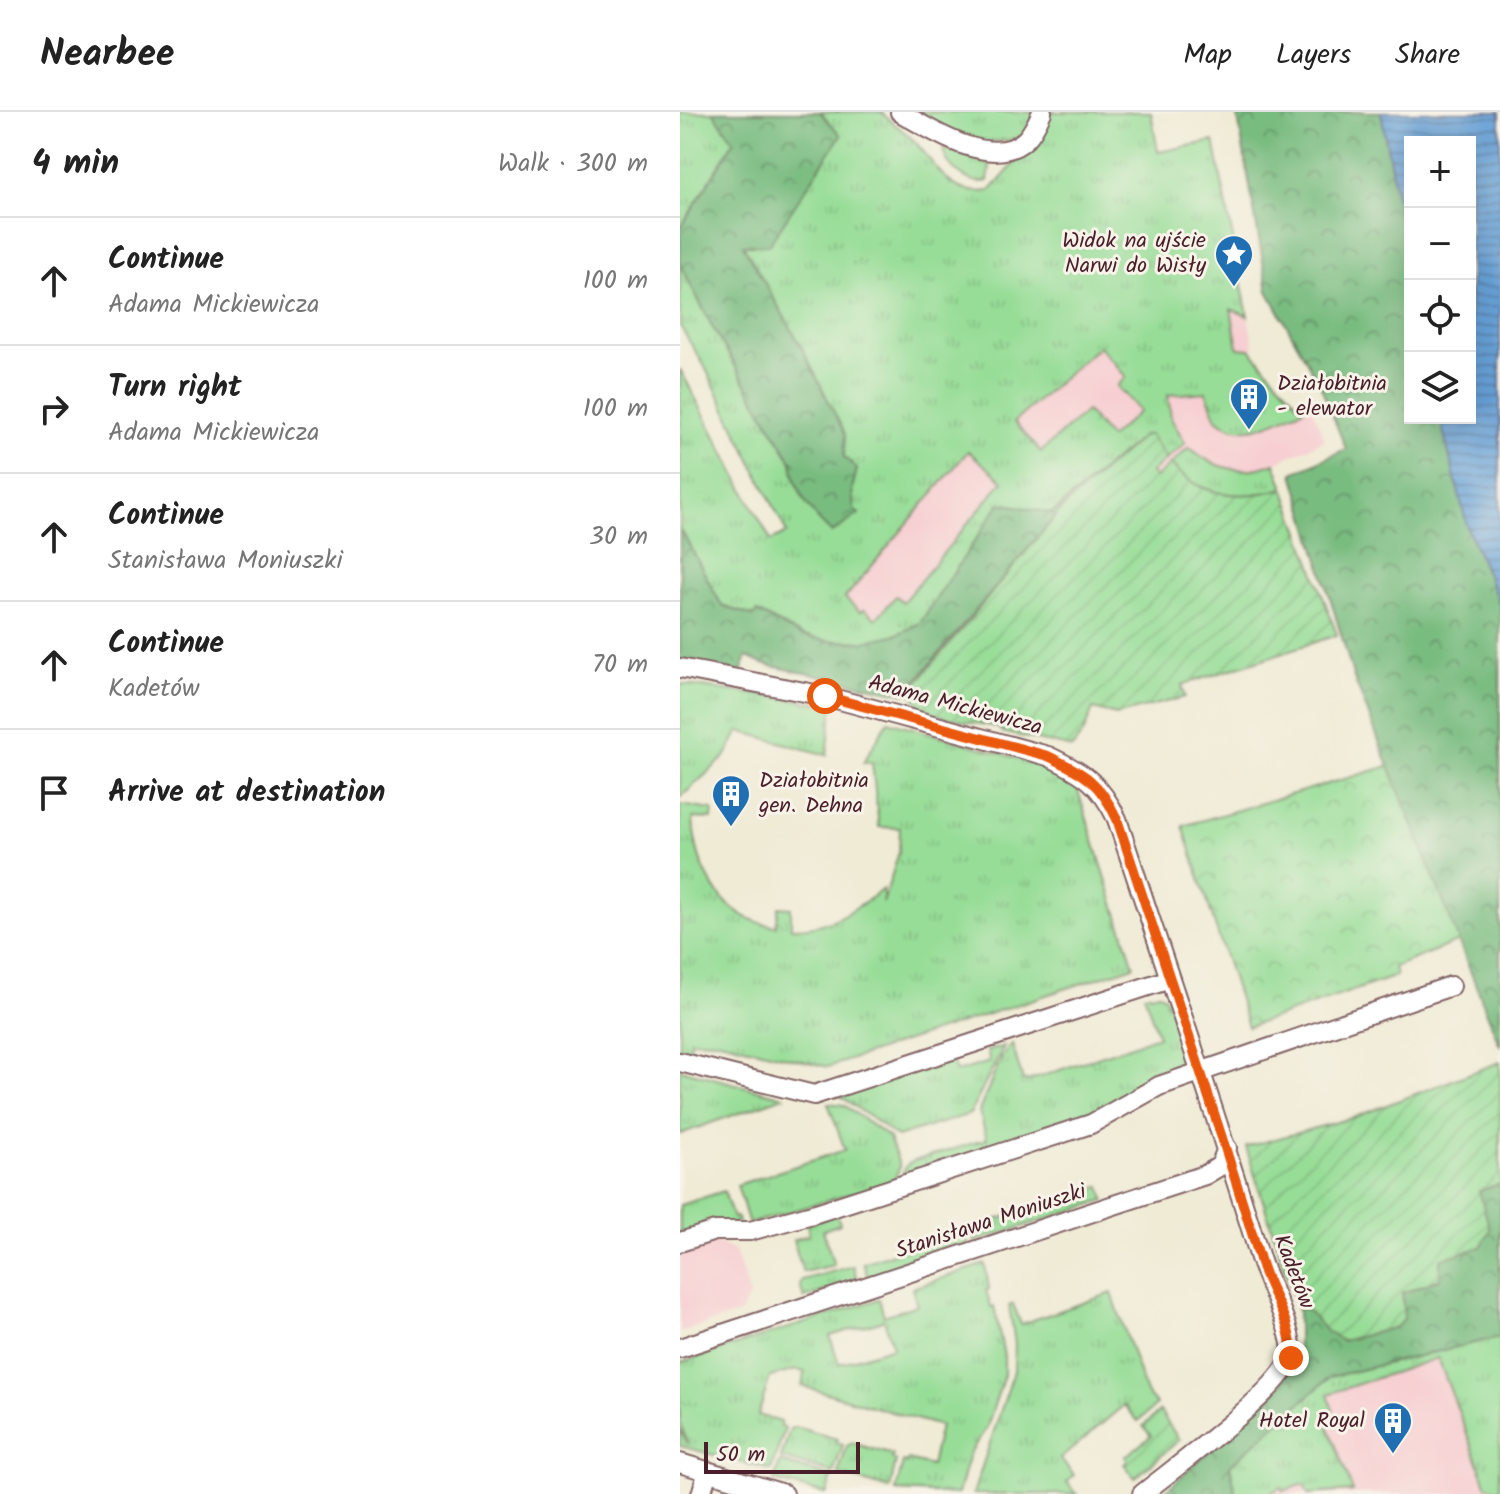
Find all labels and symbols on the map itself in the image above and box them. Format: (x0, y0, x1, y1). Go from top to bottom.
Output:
place label: Widok na ujście Narwi do Wisły (1062, 224, 1207, 284)
place icon: Widok na ujście Narwi do Wisły (1213, 233, 1255, 288)
place label: Działobitnia - elewator (1277, 367, 1387, 427)
building icon: Działobitnia - elewator (1228, 376, 1270, 431)
street label: Adama Mickiewicza (864, 666, 1046, 746)
route start (807, 678, 843, 714)
place label: Działobitnia gen. Dehna (758, 764, 869, 824)
building icon: Działobitnia gen. Dehna (710, 773, 752, 828)
street label: Stanisława Moniuszki (891, 1174, 1092, 1269)
street label: Kadetów (1263, 1230, 1323, 1315)
route end (1273, 1340, 1309, 1376)
building icon: Hotel Royal (1372, 1400, 1414, 1455)
place label: Hotel Royal (1259, 1404, 1366, 1439)
scale bar (704, 1438, 860, 1474)

